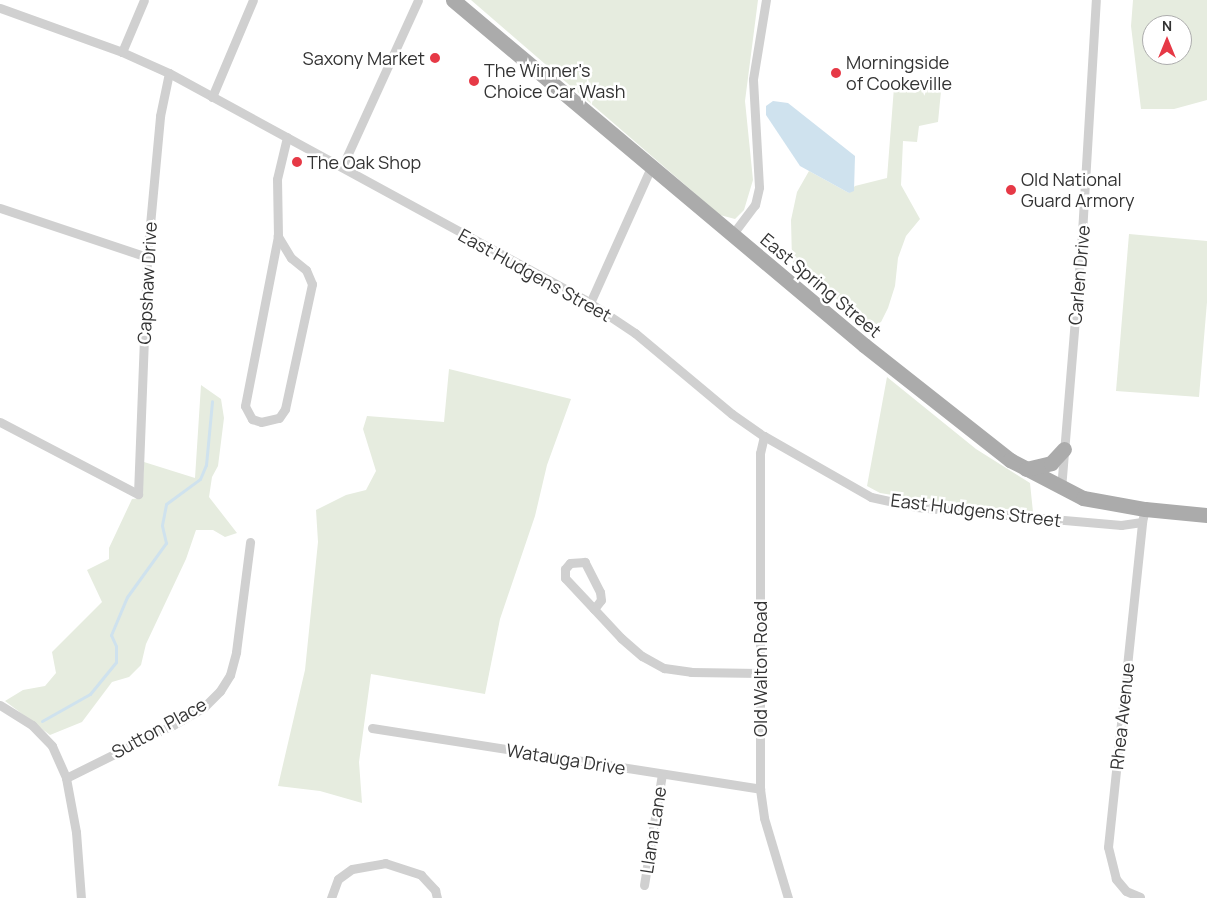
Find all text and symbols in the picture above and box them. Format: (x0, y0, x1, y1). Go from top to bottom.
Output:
north arrow (1142, 15, 1192, 65)
text: N (1162, 16, 1172, 35)
place label: Saxony Market (303, 47, 425, 69)
marker: Saxony Market (429, 52, 441, 64)
place label: Morningside of Cookeville (846, 52, 952, 94)
place label: The Winner's Choice Car Wash (484, 60, 625, 102)
marker: Morningside of Cookeville (830, 67, 842, 79)
marker: The Winner's Choice Car Wash (468, 75, 480, 87)
place label: The Oak Shop (307, 151, 421, 173)
marker: The Oak Shop (291, 156, 303, 168)
place label: Old National Guard Armory (1021, 169, 1135, 212)
marker: Old National Guard Armory (1005, 184, 1017, 196)
street label: Capshaw Drive (133, 221, 161, 345)
street label: East Hudgens Street (455, 224, 615, 326)
street label: Carlen Drive (1064, 224, 1094, 326)
street label: East Spring Street (756, 228, 886, 342)
street label: East Hudgens Street (889, 489, 1063, 531)
street label: Old Walton Road (749, 601, 771, 737)
street label: Rhea Avenue (1106, 661, 1138, 771)
street label: Sutton Place (108, 693, 210, 763)
street label: Watauga Drive (505, 739, 627, 779)
street label: Llana Lane (635, 785, 671, 875)

